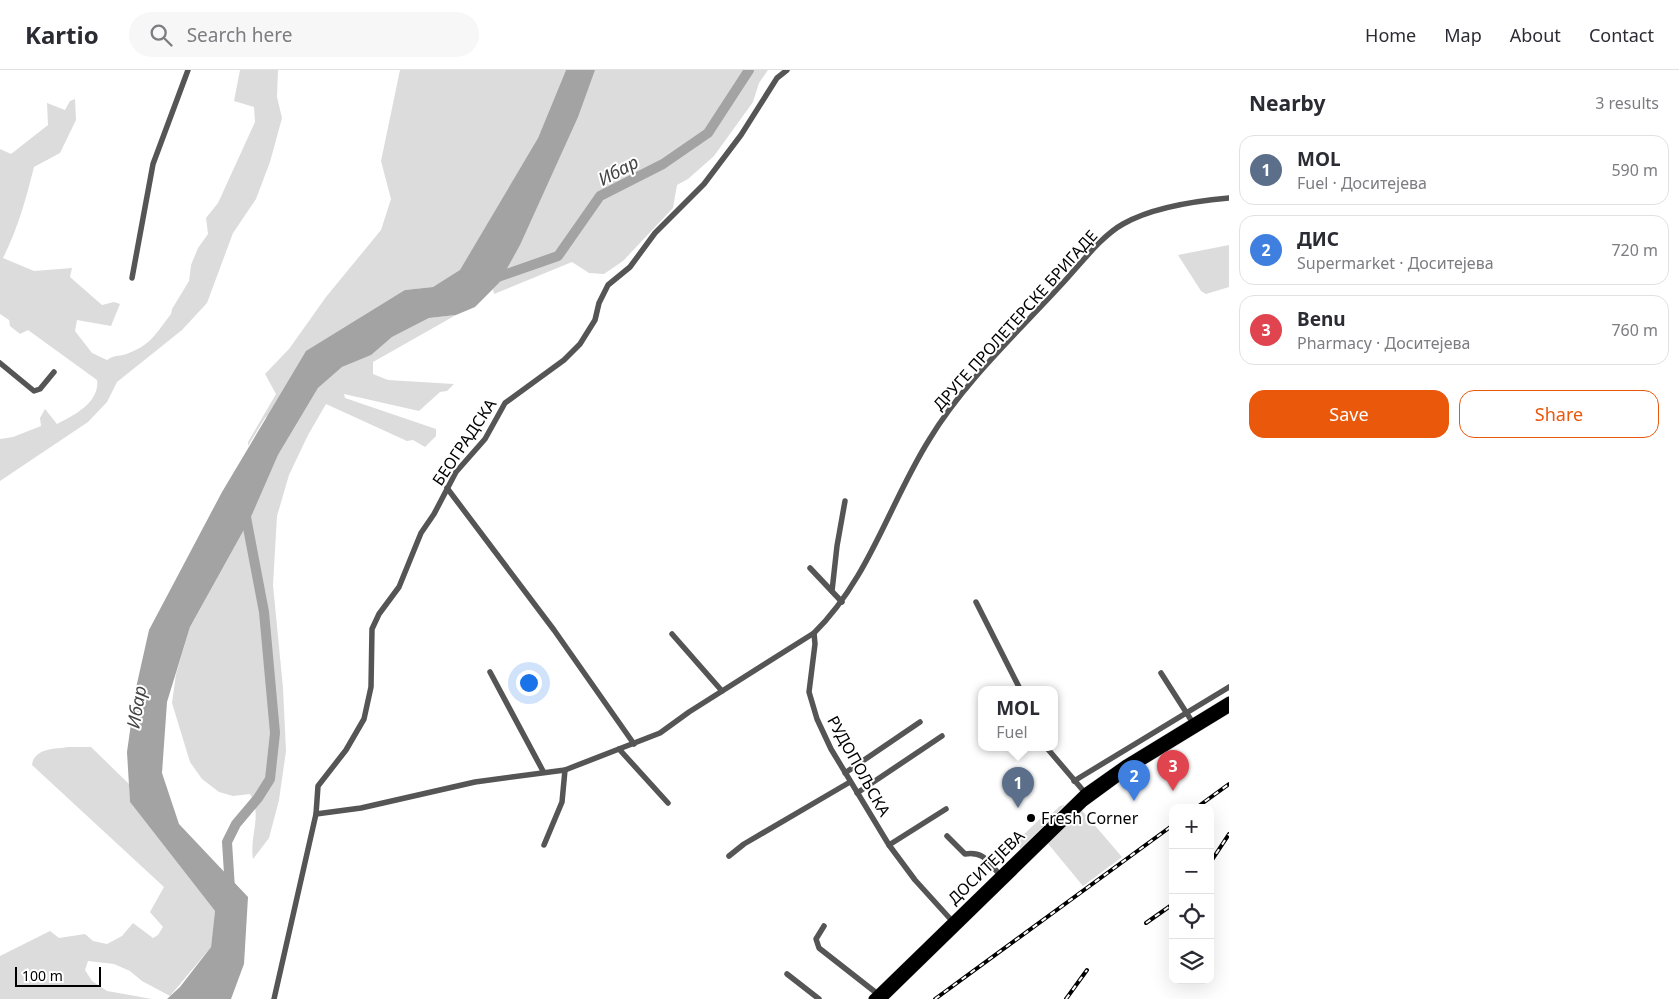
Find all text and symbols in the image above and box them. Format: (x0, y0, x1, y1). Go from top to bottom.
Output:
search box (129, 12, 479, 57)
text: Kartio (25, 18, 99, 51)
icon: search (147, 21, 175, 49)
text: Search here (187, 22, 292, 48)
text: Home (1365, 23, 1416, 47)
text: Map (1444, 23, 1482, 47)
text: About (1510, 23, 1561, 47)
text: Contact (1589, 23, 1654, 47)
text: Nearby (1249, 89, 1325, 117)
text: 3 results (1595, 92, 1659, 114)
text: MOL (1297, 146, 1341, 172)
water label: Ибар (593, 149, 643, 191)
text: 1 (1261, 159, 1271, 181)
text: 590 m (1611, 159, 1658, 181)
text: Fuel · Доситејева (1297, 172, 1427, 194)
street label: ДРУГЕ ПРОЛЕТЕРСКЕ БРИГАДЕ (928, 225, 1102, 415)
text: ДИС (1297, 226, 1339, 252)
text: 2 (1261, 239, 1271, 261)
text: 720 m (1611, 239, 1658, 261)
text: Supermarket · Доситејева (1297, 252, 1494, 274)
text: Benu (1297, 306, 1346, 332)
text: 3 (1261, 319, 1271, 341)
text: 760 m (1611, 319, 1658, 341)
text: Pharmacy · Доситејева (1297, 332, 1471, 354)
button: Save (1249, 390, 1449, 438)
button: Share (1459, 390, 1659, 438)
street label: БЕОГРАДСКА (427, 394, 502, 490)
your location (516, 670, 542, 696)
water label: Ибар (120, 684, 152, 730)
popup (978, 686, 1058, 751)
text: MOL (996, 695, 1040, 721)
street label: РУДОПОЉСКА (822, 712, 896, 821)
text: Fuel (996, 721, 1028, 743)
pin: 3 (1157, 750, 1189, 791)
pin: 2 (1118, 760, 1150, 801)
pin: 1 (1002, 767, 1034, 808)
map controls (1169, 804, 1214, 984)
button: + (1169, 804, 1214, 849)
place label: Fresh Corner (1041, 807, 1139, 829)
marker: Fresh Corner (1025, 812, 1037, 824)
street label: ДОСИТЕЈЕВА (943, 824, 1030, 909)
button: − (1169, 849, 1214, 894)
button: locate (1169, 894, 1214, 939)
button: layers (1169, 939, 1214, 984)
scale bar (15, 964, 101, 987)
text: 100 m (22, 966, 63, 985)

